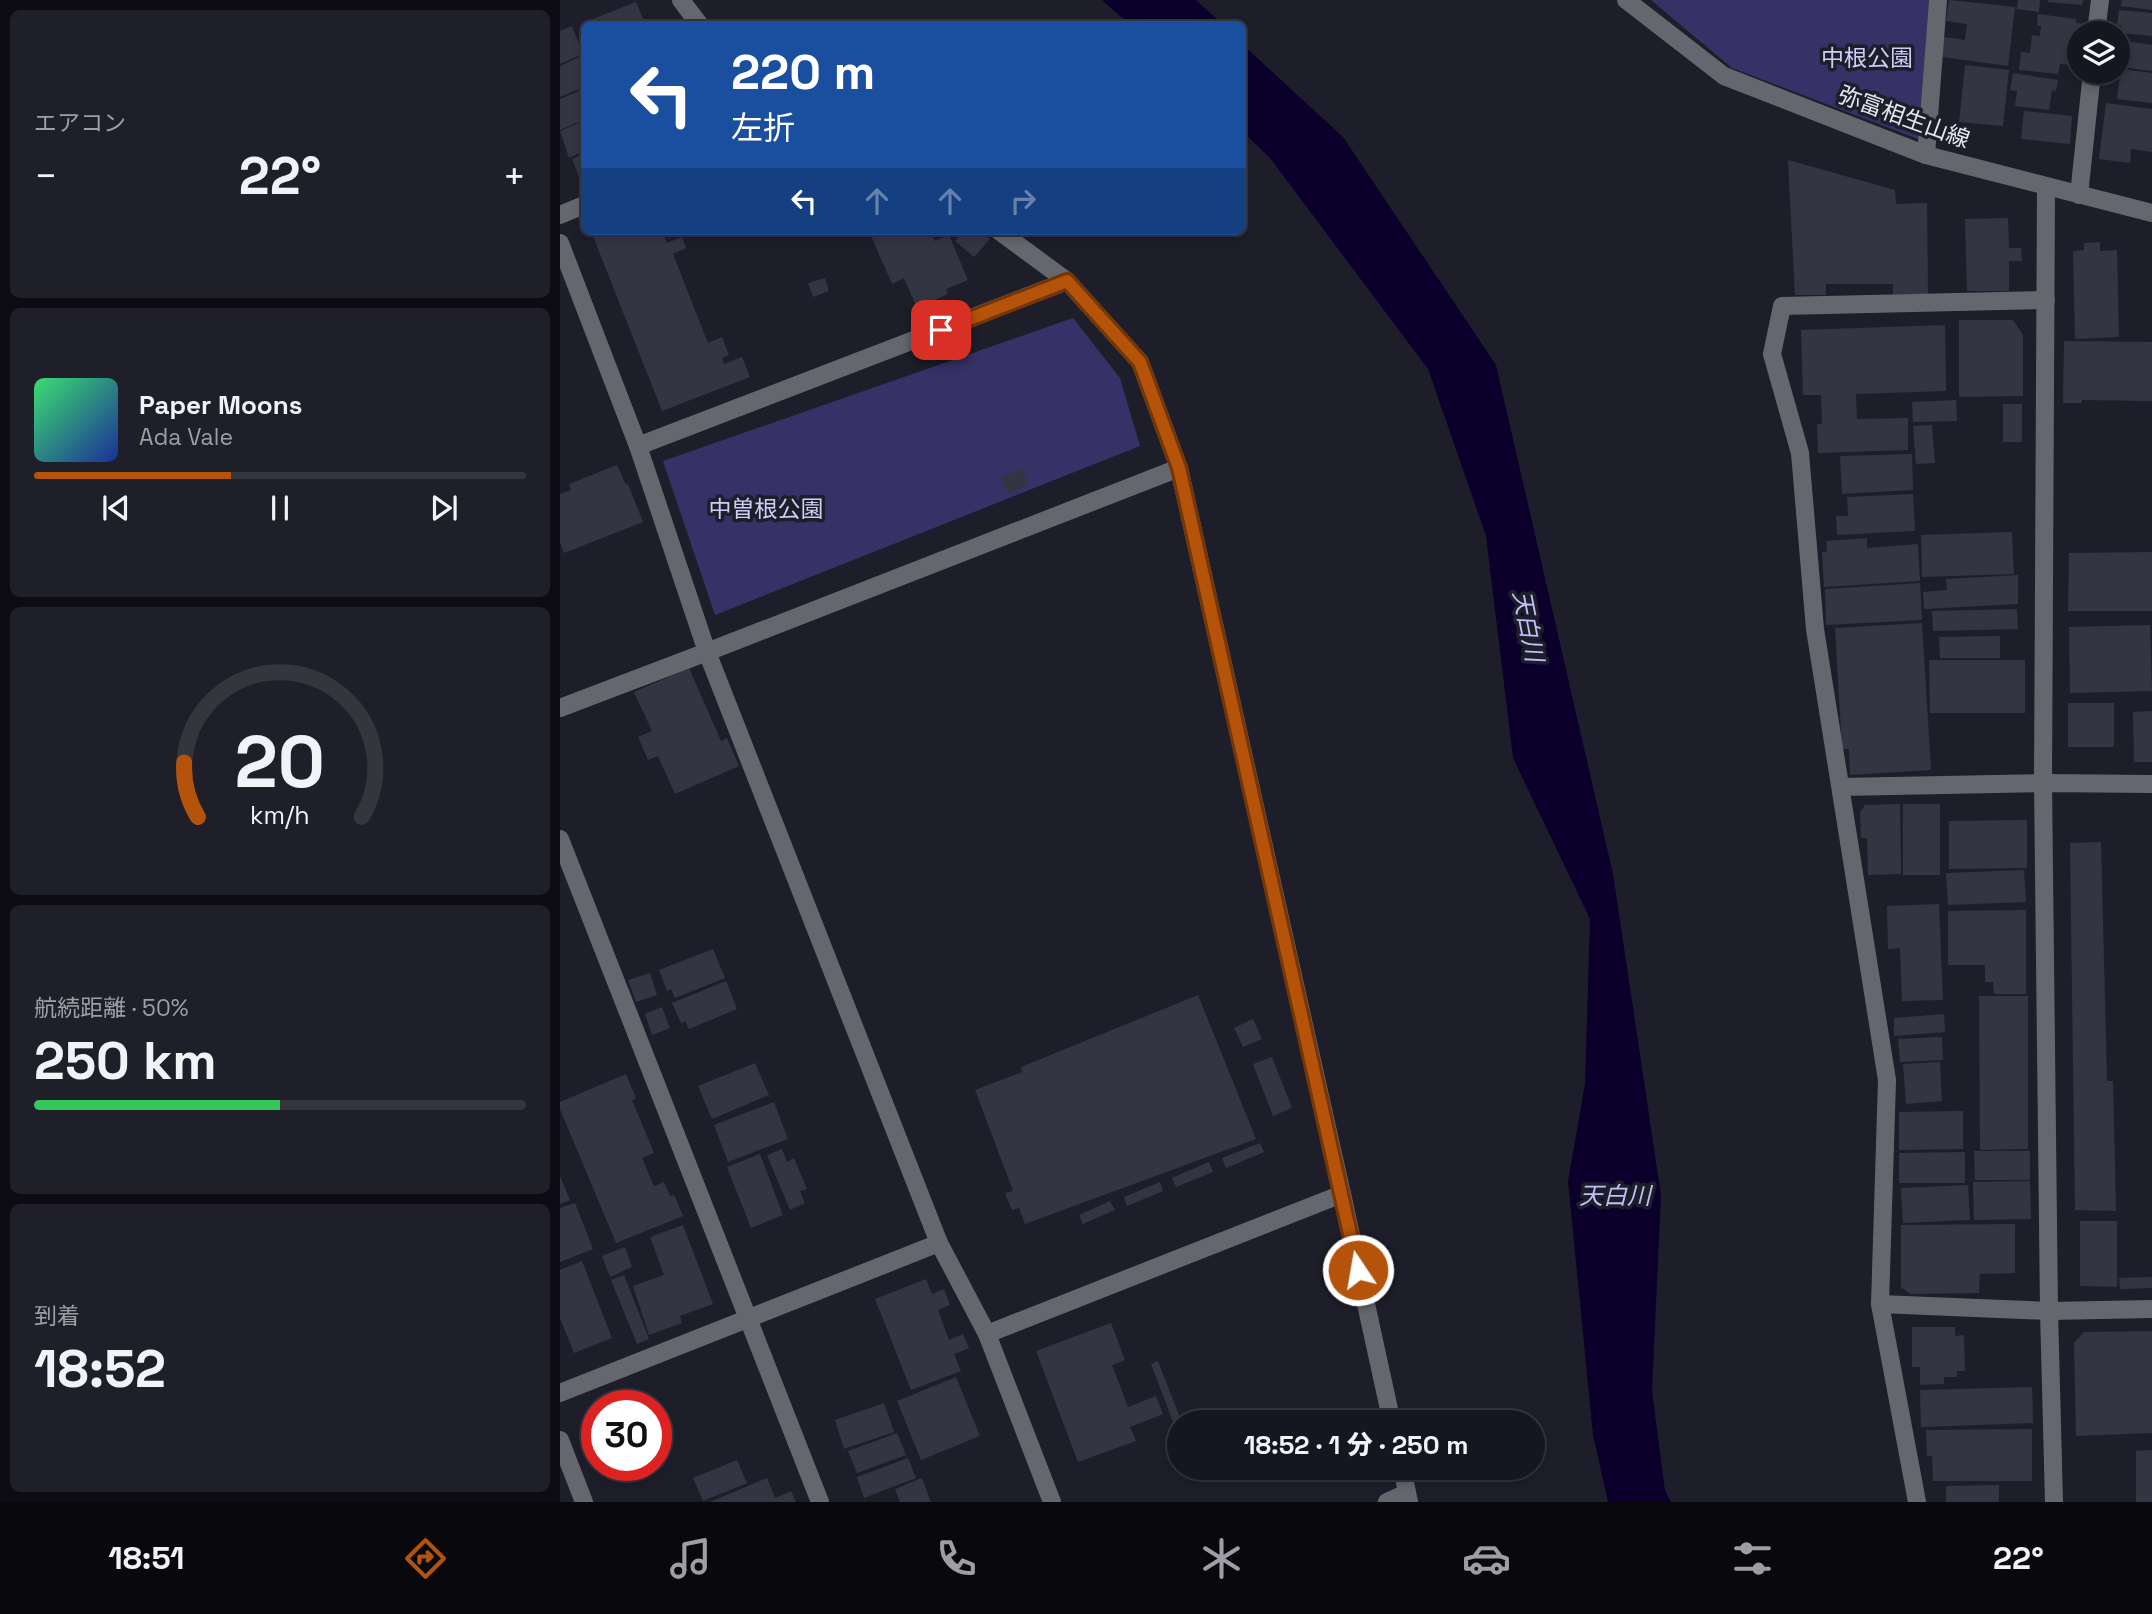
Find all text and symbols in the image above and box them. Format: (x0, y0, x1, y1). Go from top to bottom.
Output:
map controls (2067, 21, 2130, 84)
button: layers (2067, 21, 2130, 84)
text: 220 m (731, 41, 875, 103)
park label: 中根公園 (1821, 43, 1913, 73)
icon: left (616, 49, 707, 140)
street label: 弥富相生山線 (1834, 79, 1974, 155)
text: エアコン (34, 108, 126, 138)
text: 左折 (731, 108, 795, 148)
text: 22° (239, 143, 321, 209)
text: − (34, 152, 58, 200)
text: + (502, 152, 526, 200)
icon: left (785, 182, 823, 220)
icon: ahead (858, 182, 896, 220)
icon: ahead (931, 182, 969, 220)
icon: right (1004, 182, 1042, 220)
pin (911, 300, 971, 360)
icon: arrive (922, 311, 960, 349)
text: Paper Moons (139, 388, 302, 422)
text: Ada Vale (139, 422, 233, 452)
icon: previous (97, 489, 135, 527)
icon: pause (261, 489, 299, 527)
icon: next (425, 489, 463, 527)
park label: 中曽根公園 (709, 494, 824, 524)
water label: 天白川 (1506, 588, 1551, 667)
text: 20 (235, 715, 325, 808)
text: km/h (250, 799, 310, 831)
text: 航続距離 · 50% (34, 993, 188, 1023)
text: 250 km (34, 1028, 217, 1094)
water label: 天白川 (1579, 1180, 1654, 1211)
position arrow (1321, 1233, 1395, 1307)
text: 到着 (34, 1301, 80, 1331)
text: 18:52 (34, 1336, 166, 1402)
speed limit sign: 30 (581, 1390, 672, 1481)
text: 18:52 · 1 分 · 250 m (1244, 1428, 1468, 1462)
icon: directions (401, 1534, 450, 1583)
icon: music (666, 1534, 715, 1583)
icon: phone (932, 1534, 981, 1583)
icon: climate (1197, 1534, 1246, 1583)
icon: car (1462, 1534, 1511, 1583)
icon: filters (1728, 1534, 1777, 1583)
text: 18:51 (108, 1538, 184, 1578)
text: 22° (1993, 1538, 2044, 1578)

